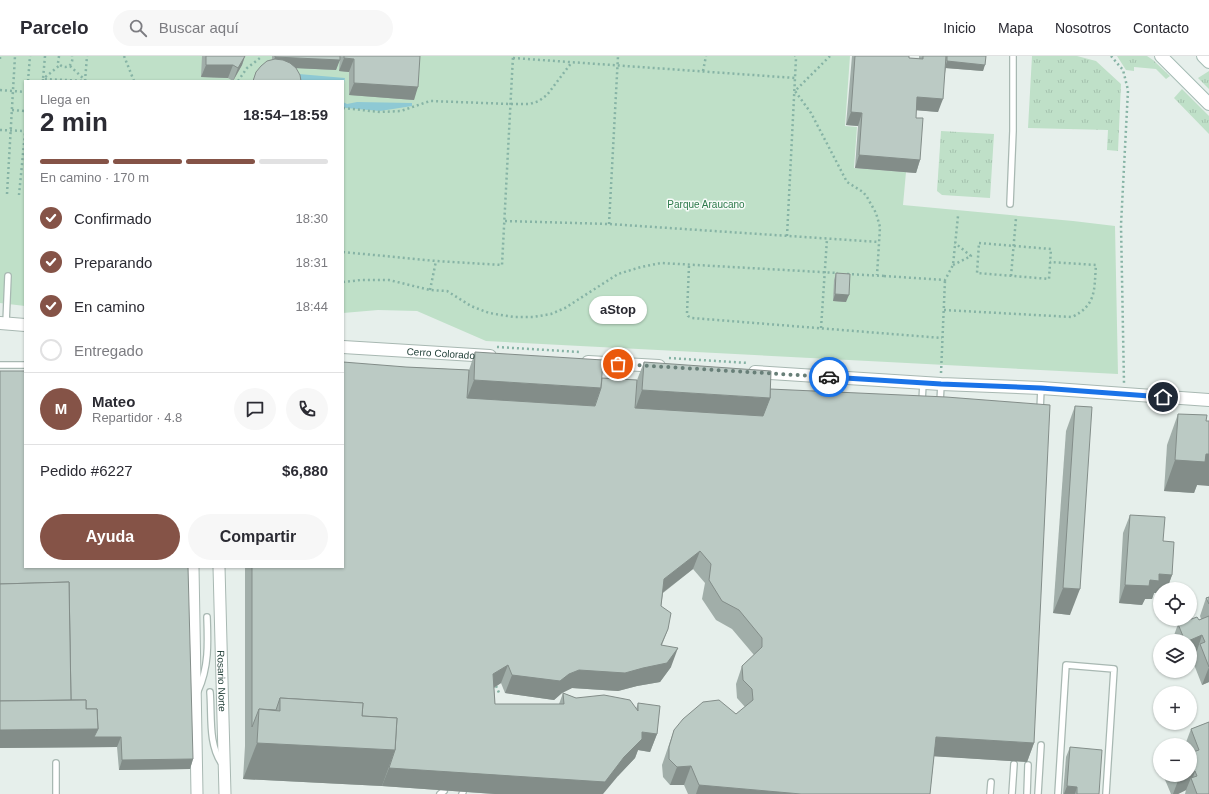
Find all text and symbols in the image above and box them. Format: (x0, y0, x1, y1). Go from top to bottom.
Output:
search box (113, 10, 393, 46)
text: Parcelo (20, 17, 89, 38)
icon: search (127, 17, 149, 39)
text: Buscar aquí (159, 19, 239, 36)
text: Inicio (943, 20, 976, 36)
text: Mapa (998, 20, 1033, 36)
text: Nosotros (1055, 20, 1111, 36)
text: Contacto (1133, 20, 1189, 36)
text: Llega en (40, 92, 90, 107)
text: 18:54–18:59 (243, 106, 328, 123)
text: 2 min (40, 107, 108, 137)
text: En camino · 170 m (40, 170, 149, 185)
park label: Parque Araucano (667, 199, 745, 210)
icon: check (40, 207, 62, 229)
text: Confirmado (74, 210, 152, 227)
text: 18:30 (295, 211, 328, 226)
icon: check (40, 251, 62, 273)
text: Preparando (74, 254, 152, 271)
text: 18:31 (295, 255, 328, 270)
icon: check (40, 295, 62, 317)
callout: aStop (589, 296, 647, 324)
text: En camino (74, 298, 145, 315)
text: 18:44 (295, 299, 328, 314)
text: aStop (600, 302, 636, 317)
text: Entregado (74, 342, 143, 359)
street label: Cerro Colorado (406, 346, 476, 361)
pin (601, 347, 635, 381)
icon: bag (607, 353, 629, 375)
courier (809, 357, 849, 397)
icon: car (818, 366, 840, 388)
pin (1146, 380, 1180, 414)
icon: home (1152, 386, 1174, 408)
button: chat (234, 388, 276, 430)
button: phone (286, 388, 328, 430)
text: Mateo (92, 393, 135, 410)
text: M (55, 400, 67, 417)
text: Repartidor · 4.8 (92, 410, 182, 425)
text: Pedido #6227 (40, 462, 133, 479)
text: $6,880 (282, 462, 328, 479)
button: Ayuda (40, 514, 180, 560)
button: Compartir (188, 514, 328, 560)
map controls (1153, 582, 1197, 782)
button: locate (1153, 582, 1197, 626)
button: layers (1153, 634, 1197, 678)
street label: Rosario Norte (215, 650, 228, 712)
button: + (1153, 686, 1197, 730)
button: − (1153, 738, 1197, 782)

